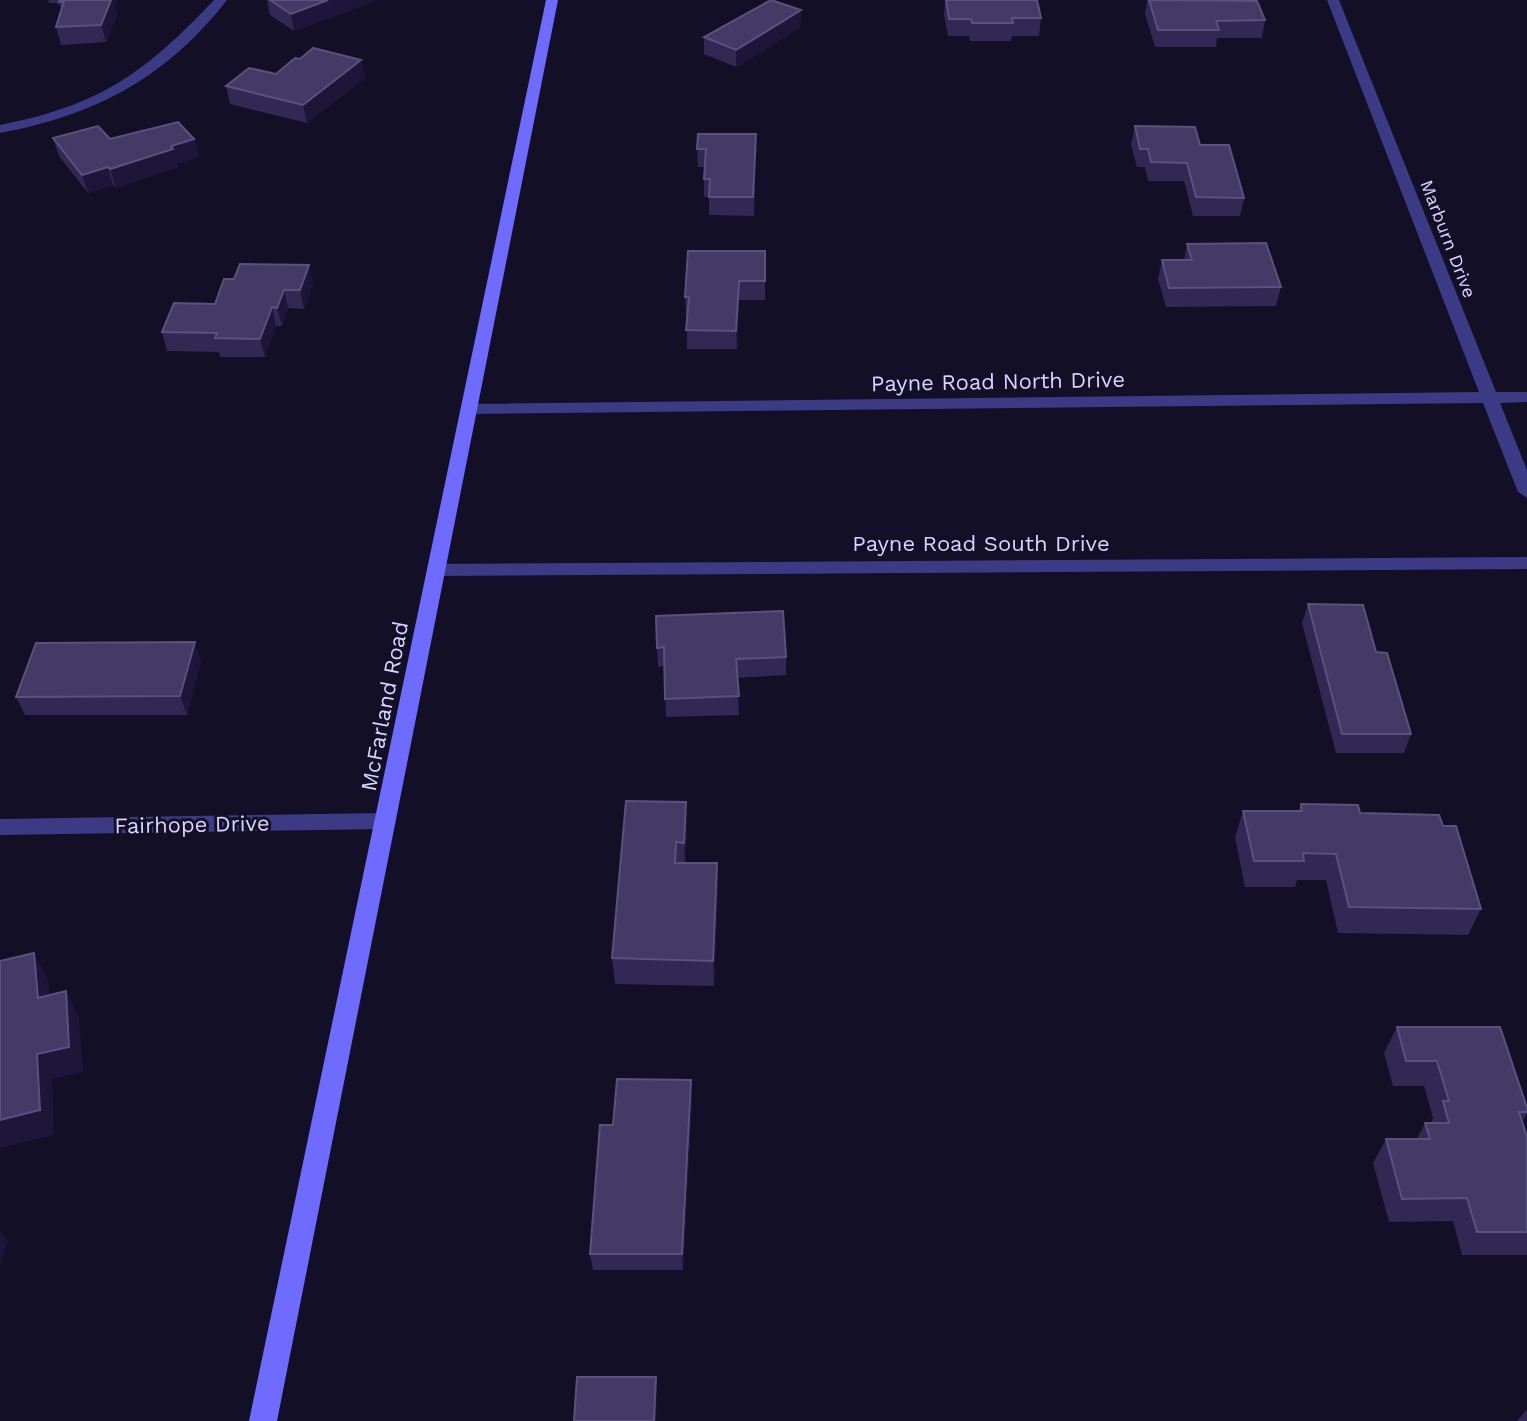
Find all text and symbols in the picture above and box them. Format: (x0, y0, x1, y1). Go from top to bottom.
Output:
street label: Marburn Drive (1416, 177, 1481, 301)
street label: Payne Road North Drive (871, 367, 1125, 396)
street label: Payne Road South Drive (852, 531, 1110, 556)
street label: McFarland Road (356, 619, 413, 793)
street label: Fairhope Drive (114, 811, 270, 838)

